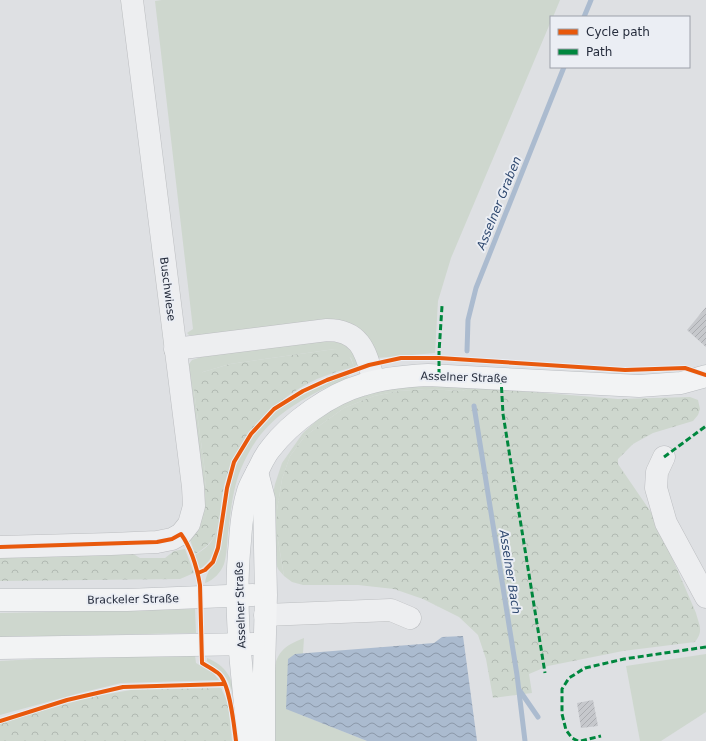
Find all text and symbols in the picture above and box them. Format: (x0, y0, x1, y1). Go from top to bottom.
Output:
legend (550, 16, 690, 68)
text: Cycle path (586, 25, 650, 39)
text: Path (586, 45, 612, 59)
water label: Asselner Graben (474, 154, 524, 253)
street label: Buschwiese (157, 256, 178, 322)
street label: Asselner Straße (420, 369, 508, 386)
water label: Asselner Bach (496, 528, 524, 615)
street label: Asselner Straße (232, 561, 249, 649)
street label: Brackeler Straße (87, 592, 179, 607)

